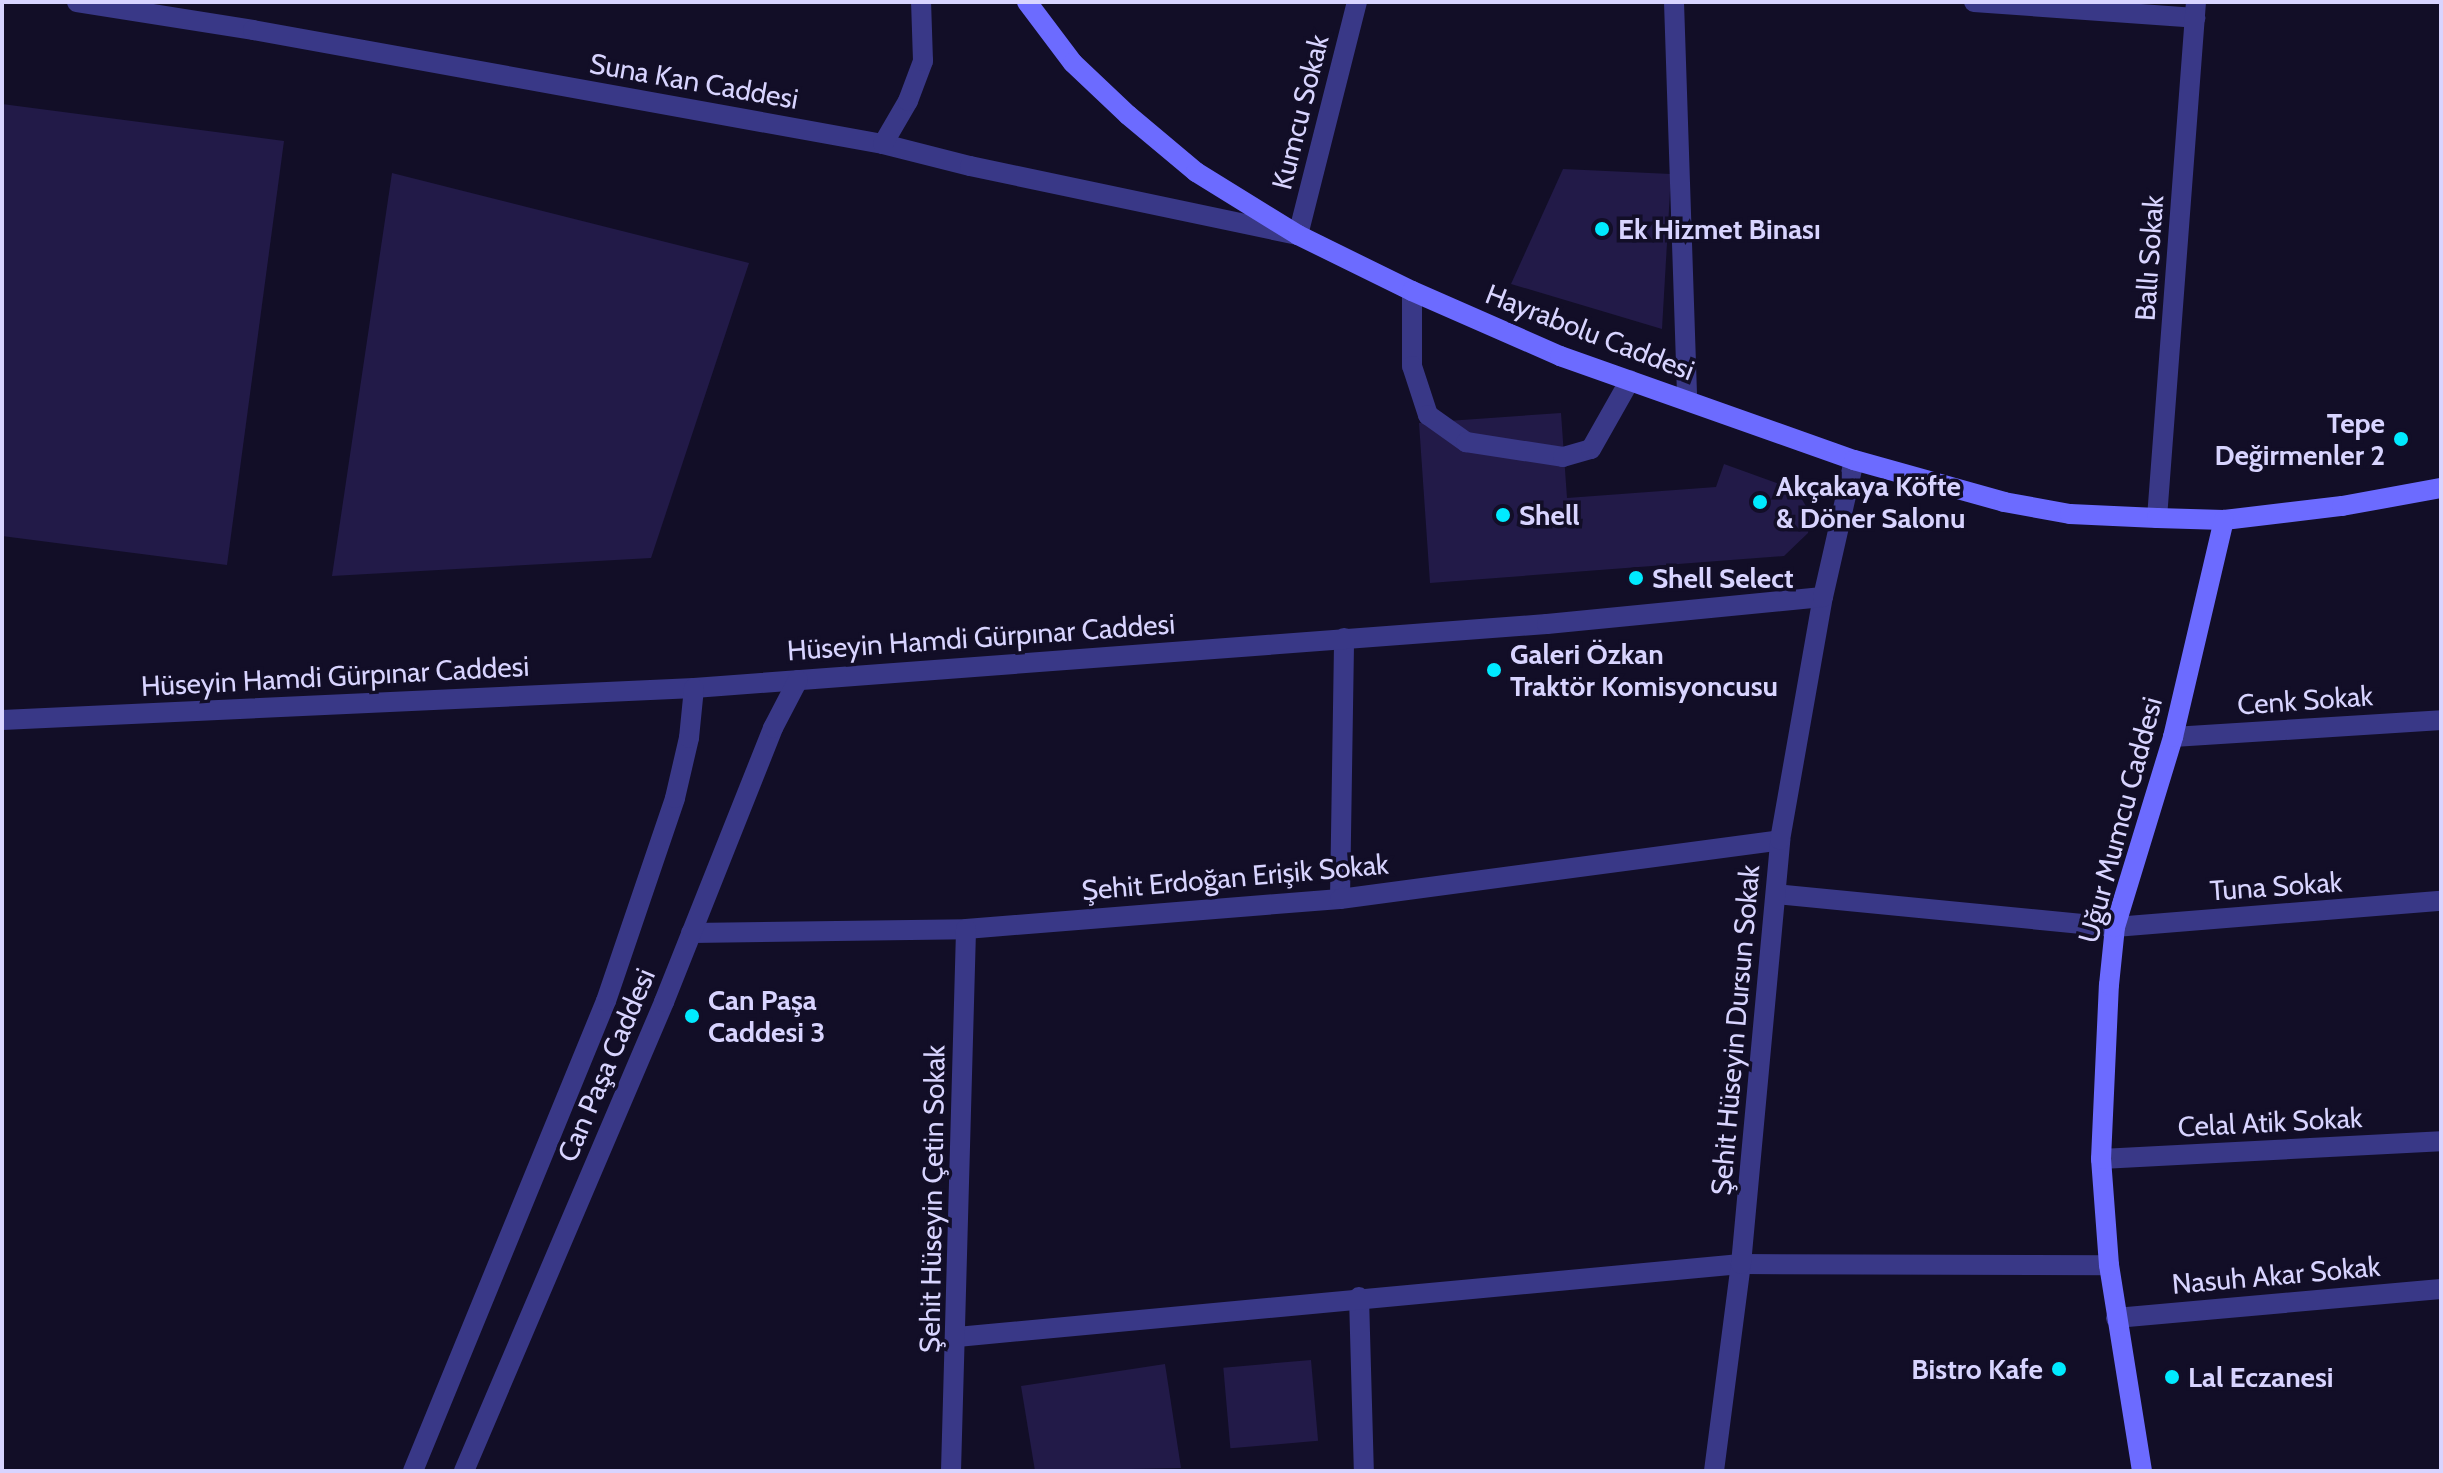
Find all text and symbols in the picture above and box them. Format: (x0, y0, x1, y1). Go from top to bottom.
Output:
street label: Kumcu Sokak (1265, 31, 1335, 193)
street label: Suna Kan Caddesi (587, 46, 801, 116)
street label: Ballı Sokak (2128, 194, 2170, 322)
place label: Ek Hizmet Binası (1618, 212, 1821, 246)
marker: Ek Hizmet Binası (1593, 220, 1611, 238)
street label: Hayrabolu Caddesi (1481, 277, 1699, 387)
place label: Tepe Değirmenler 2 (2214, 406, 2385, 472)
marker: Tepe Değirmenler 2 (2392, 430, 2410, 448)
place label: Akçakaya Köfte & Döner Salonu (1776, 469, 1965, 535)
marker: Akçakaya Köfte & Döner Salonu (1751, 493, 1769, 511)
place label: Shell (1519, 498, 1580, 532)
marker: Shell (1494, 506, 1512, 524)
place label: Shell Select (1652, 561, 1794, 595)
marker: Shell Select (1627, 569, 1645, 587)
street label: Hüseyin Hamdi Gürpınar Caddesi (786, 607, 1176, 667)
place label: Galeri Özkan Traktör Komisyoncusu (1510, 637, 1778, 703)
street label: Hüseyin Hamdi Gürpınar Caddesi (140, 649, 530, 703)
marker: Galeri Özkan Traktör Komisyoncusu (1485, 661, 1503, 679)
street label: Cenk Sokak (2236, 679, 2374, 721)
street label: Uğur Mumcu Caddesi (2071, 693, 2169, 947)
street label: Şehit Erdoğan Erişik Sokak (1080, 847, 1390, 907)
street label: Şehit Hüseyin Dursun Sokak (1704, 863, 1766, 1197)
street label: Tuna Sokak (2209, 865, 2343, 907)
street label: Can Paşa Caddesi (550, 963, 662, 1167)
place label: Can Paşa Caddesi 3 (708, 983, 825, 1049)
marker: Can Paşa Caddesi 3 (683, 1007, 701, 1025)
street label: Şehit Hüseyin Çetin Sokak (913, 1045, 951, 1353)
street label: Celal Atik Sokak (2177, 1100, 2363, 1144)
street label: Nasuh Akar Sokak (2170, 1249, 2382, 1301)
place label: Bistro Kafe (1911, 1352, 2043, 1386)
marker: Bistro Kafe (2050, 1360, 2068, 1378)
place label: Lal Eczanesi (2188, 1360, 2334, 1394)
marker: Lal Eczanesi (2163, 1368, 2181, 1386)

